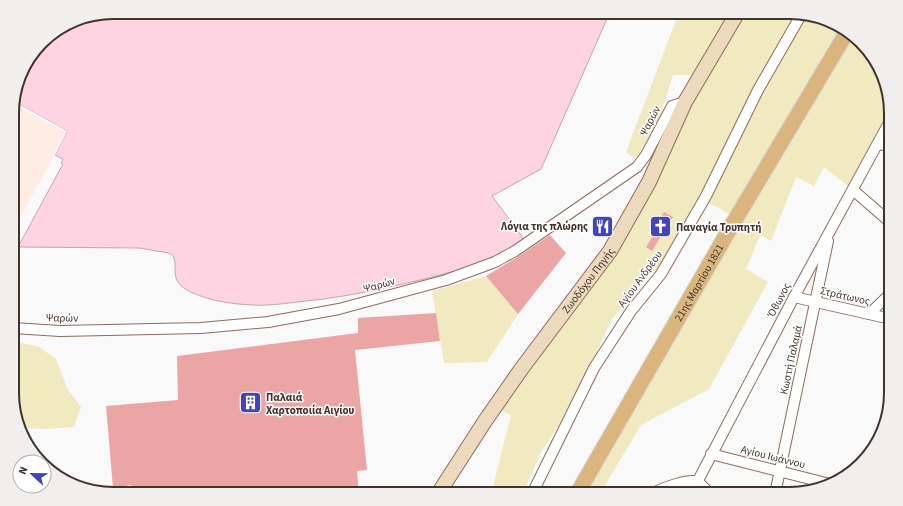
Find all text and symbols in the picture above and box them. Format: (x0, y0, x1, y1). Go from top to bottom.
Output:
street label: Ψαρών (636, 103, 664, 139)
restaurant icon: Λόγια της πλώρης (590, 213, 616, 239)
church icon: Παναγία Τρυπητή (648, 214, 674, 240)
place label: Λόγια της πλώρης (500, 219, 588, 234)
place label: Παναγία Τρυπητή (676, 220, 762, 235)
street label: 21ης Μαρτίου 1821 (671, 241, 727, 324)
street label: Ζωοδόχου Πηγής (558, 245, 618, 316)
street label: Αγίου Ανδρέου (614, 248, 666, 310)
street label: Ψαρών (361, 274, 397, 296)
street label: Όθωνος (763, 280, 794, 321)
street label: Στράτωνος (819, 283, 871, 309)
street label: Ψαρών (46, 310, 78, 326)
street label: Κωστή Παλαμά (776, 324, 806, 396)
building icon: Παλαιά Χαρτοποιία Αιγίου (238, 390, 264, 416)
place label: Παλαιά Χαρτοποιία Αιγίου (266, 390, 355, 418)
street label: Αγίου Ιωάννου (739, 442, 807, 472)
north arrow (12, 454, 52, 494)
text: N (15, 464, 32, 477)

